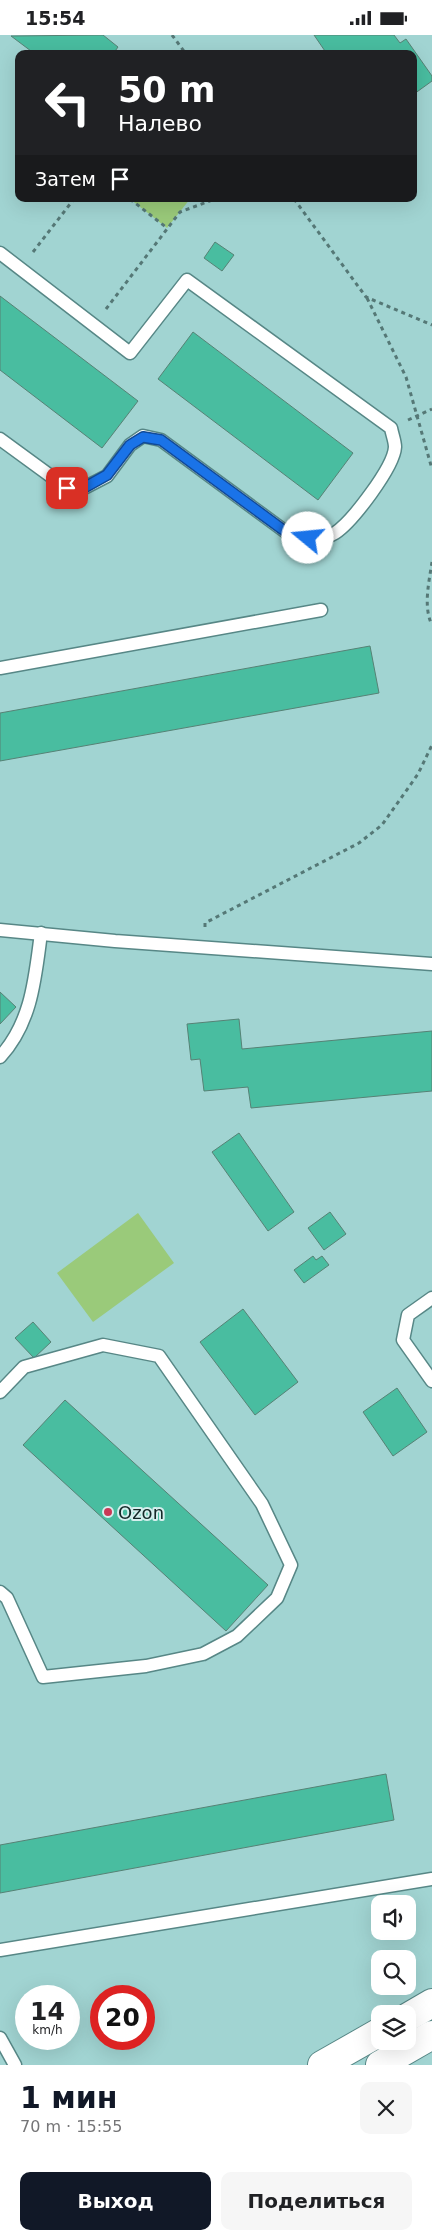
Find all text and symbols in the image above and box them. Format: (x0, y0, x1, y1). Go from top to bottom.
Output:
text: 15:54 (25, 7, 85, 29)
icon: left (35, 70, 100, 135)
text: 50 m (118, 70, 215, 110)
text: Налево (118, 111, 202, 136)
icon: arrive (106, 165, 134, 193)
text: Затем (35, 168, 96, 190)
pin (46, 467, 88, 509)
icon: arrive (53, 474, 81, 502)
position arrow (281, 511, 333, 563)
place label: Ozon (118, 1502, 164, 1523)
marker: Ozon (102, 1506, 114, 1518)
map controls (371, 1895, 416, 2050)
button: sound (371, 1895, 416, 1940)
button: search (371, 1950, 416, 1995)
speed limit sign: 20 (90, 1985, 155, 2050)
text: 14 (30, 1997, 65, 2026)
button: layers (371, 2005, 416, 2050)
text: km/h (32, 2023, 63, 2037)
text: 1 мин (20, 2080, 118, 2115)
button: close (360, 2082, 412, 2134)
text: 70 m · 15:55 (20, 2117, 122, 2136)
button: Выход (20, 2172, 211, 2230)
button: Поделиться (221, 2172, 412, 2230)

